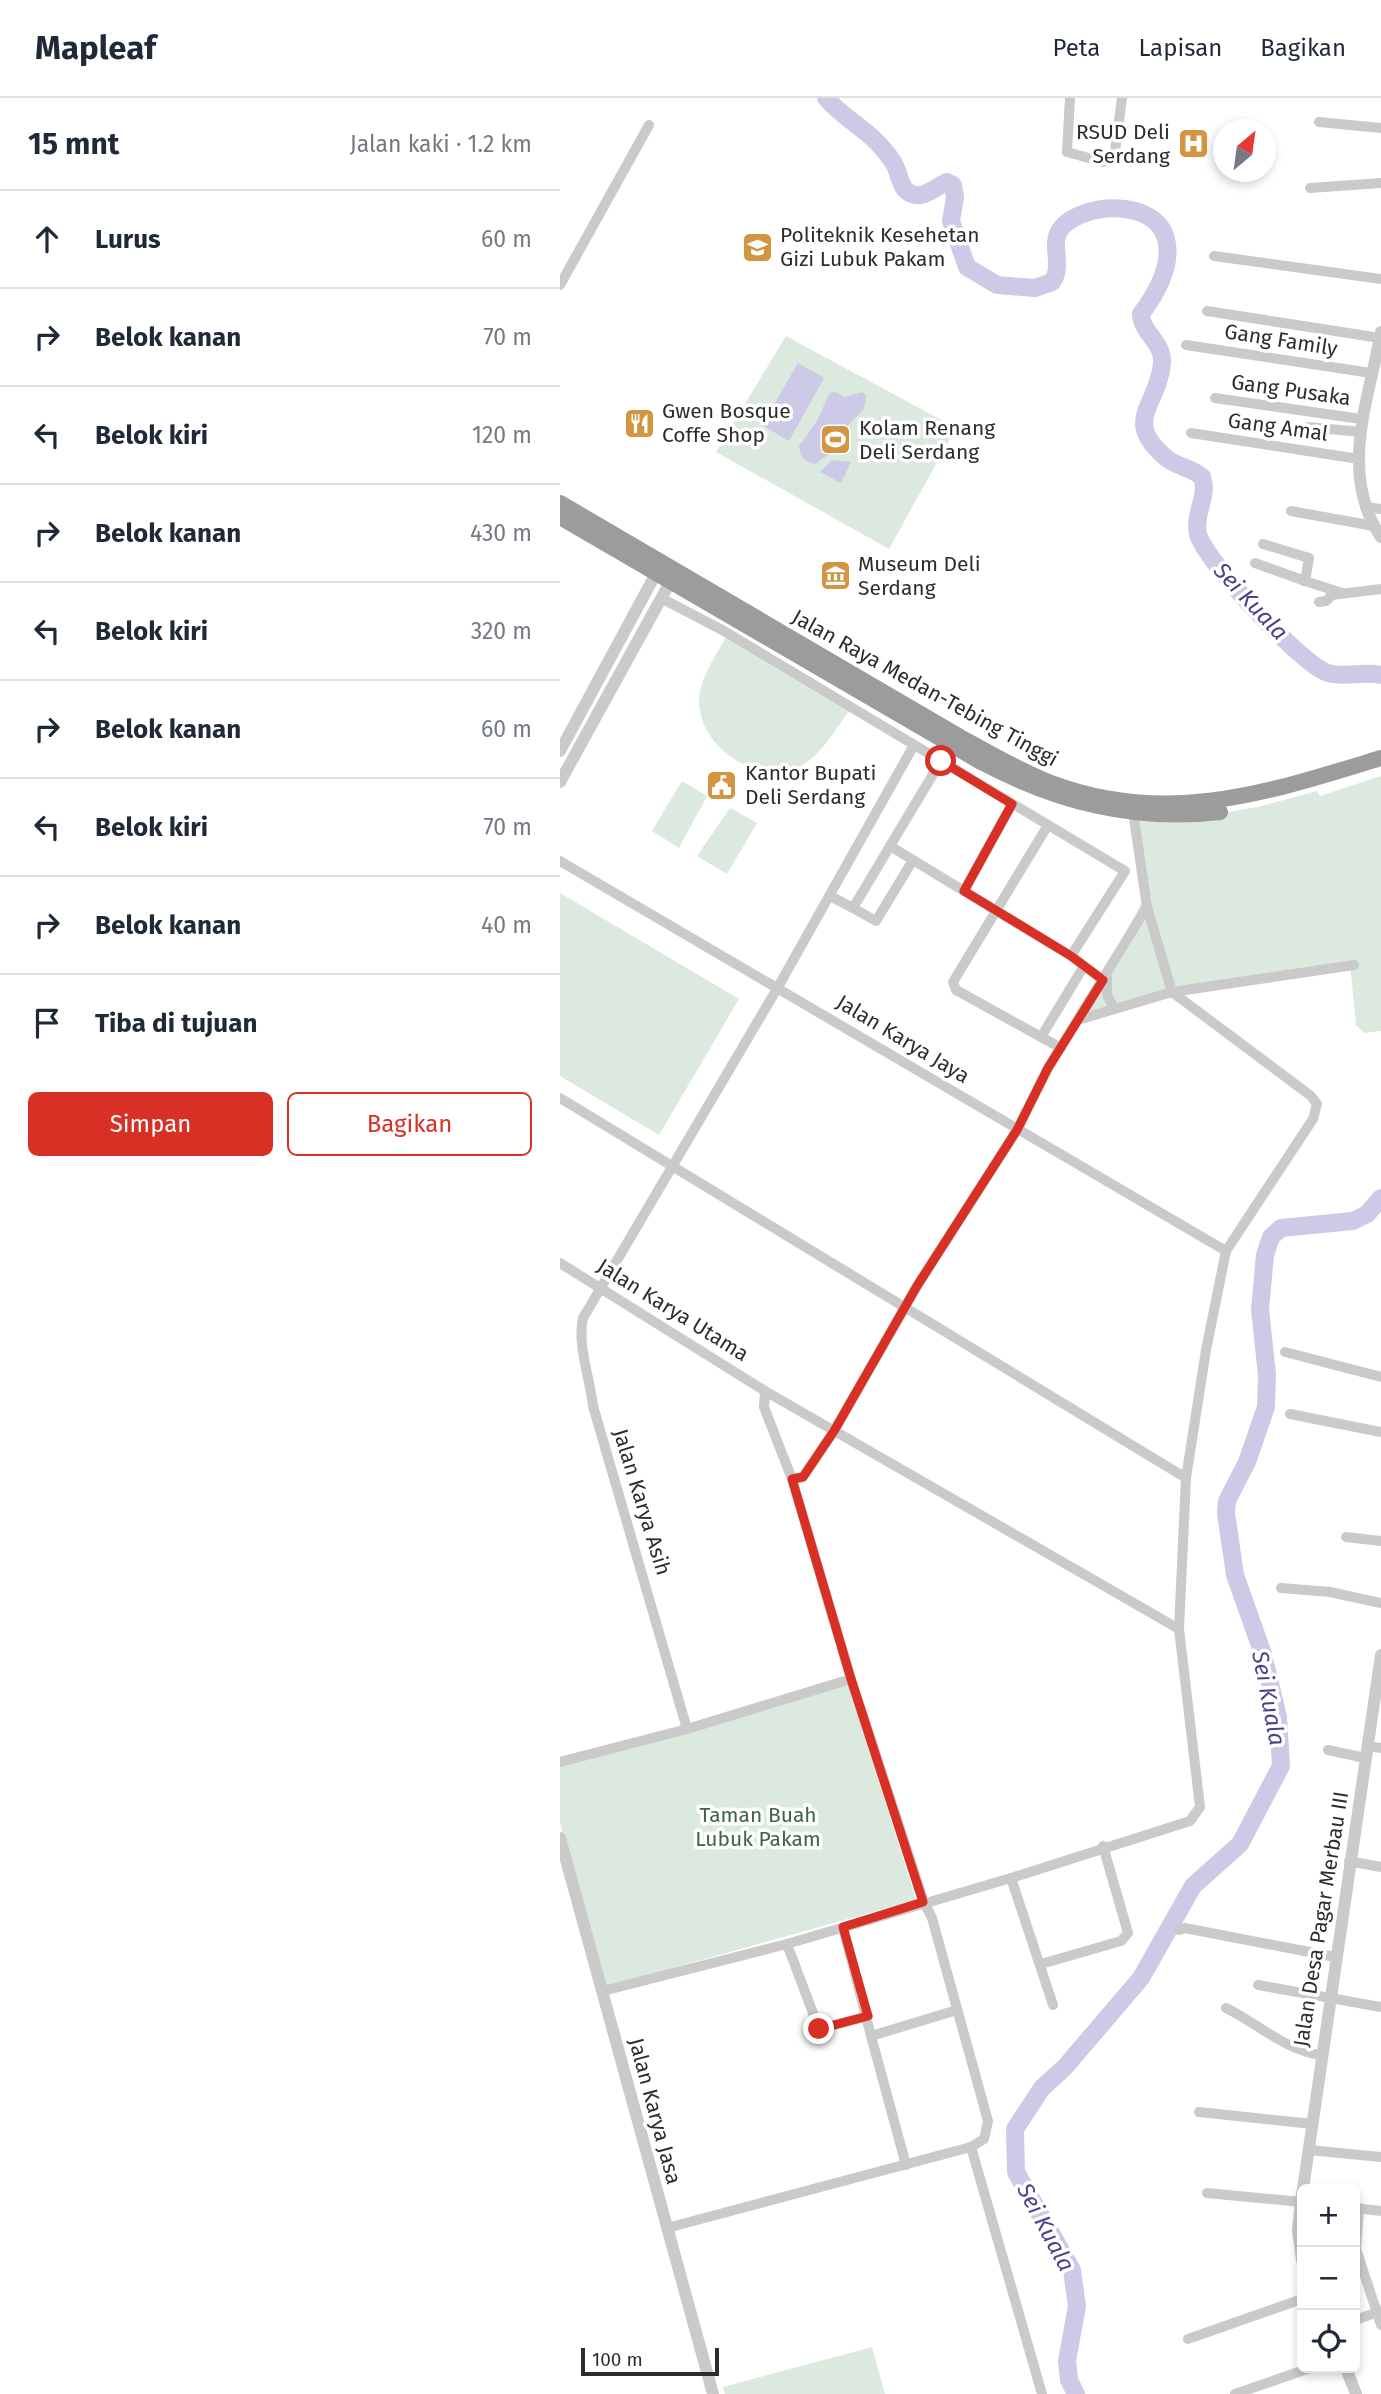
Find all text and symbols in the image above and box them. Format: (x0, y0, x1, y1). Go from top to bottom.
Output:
text: Mapleaf (35, 28, 156, 68)
text: Peta (1053, 34, 1100, 62)
text: Lapisan (1138, 34, 1222, 62)
text: Bagikan (1260, 34, 1346, 62)
place label: RSUD Deli Serdang (1076, 119, 1170, 169)
north arrow (1213, 119, 1276, 182)
text: 15 mnt (28, 126, 119, 162)
hospital icon: RSUD Deli Serdang (1176, 127, 1210, 161)
text: Jalan kaki · 1.2 km (350, 130, 532, 158)
icon: ahead (28, 220, 66, 258)
place label: Politeknik Kesehetan Gizi Lubuk Pakam (780, 222, 980, 272)
text: Lurus (95, 224, 161, 255)
text: 60 m (481, 225, 532, 253)
school or university icon: Politeknik Kesehetan Gizi Lubuk Pakam (740, 230, 774, 264)
icon: right (28, 318, 66, 356)
street label: Gang Family (1223, 318, 1340, 362)
text: Belok kanan (95, 322, 241, 353)
text: 70 m (483, 323, 532, 351)
street label: Gang Pusaka (1230, 369, 1352, 411)
place label: Gwen Bosque Coffe Shop (662, 398, 791, 448)
restaurant icon: Gwen Bosque Coffe Shop (622, 406, 656, 440)
street label: Gang Amal (1226, 407, 1330, 447)
place label: Kolam Renang Deli Serdang (859, 415, 995, 465)
icon: left (28, 416, 66, 454)
text: Belok kiri (95, 420, 208, 451)
text: 120 m (472, 421, 532, 449)
sports icon: Kolam Renang Deli Serdang (819, 423, 853, 457)
icon: right (28, 514, 66, 552)
text: Belok kanan (95, 518, 241, 549)
text: 430 m (470, 519, 532, 547)
place label: Museum Deli Serdang (858, 551, 981, 601)
water label: Sei Kuala (1207, 556, 1294, 646)
museum icon: Museum Deli Serdang (818, 559, 852, 593)
street label: Jalan Raya Medan-Tebing Tinggi (787, 604, 1063, 772)
icon: left (28, 612, 66, 650)
text: Belok kiri (95, 616, 208, 647)
text: 320 m (471, 617, 532, 645)
icon: right (28, 710, 66, 748)
text: Belok kanan (95, 714, 241, 745)
text: 60 m (481, 715, 532, 743)
route start (925, 745, 956, 776)
place label: Kantor Bupati Deli Serdang (745, 760, 876, 810)
public building icon: Kantor Bupati Deli Serdang (705, 768, 739, 802)
icon: left (28, 808, 66, 846)
text: Belok kiri (95, 812, 208, 843)
text: 70 m (483, 813, 532, 841)
icon: right (28, 906, 66, 944)
text: Belok kanan (95, 910, 241, 941)
text: 40 m (481, 911, 532, 939)
street label: Jalan Karya Jaya (832, 989, 974, 1089)
icon: arrive (28, 1004, 66, 1042)
text: Tiba di tujuan (95, 1008, 257, 1039)
button: Simpan (28, 1092, 273, 1156)
button: Bagikan (287, 1092, 532, 1156)
street label: Jalan Karya Utama (592, 1253, 754, 1367)
street label: Jalan Karya Asih (607, 1426, 677, 1578)
water label: Sei Kuala (1246, 1647, 1292, 1748)
street label: Jalan Desa Pagar Merbau III (1288, 1789, 1354, 2049)
park label: Taman Buah Lubuk Pakam (695, 1802, 821, 1852)
route end (803, 2013, 834, 2044)
street label: Jalan Karya Jasa (623, 2035, 687, 2187)
water label: Sei Kuala (1011, 2177, 1081, 2276)
map controls (1297, 2184, 1360, 2373)
button: + (1297, 2184, 1360, 2247)
button: − (1297, 2247, 1360, 2310)
button: locate (1297, 2310, 1360, 2373)
scale bar (581, 2345, 719, 2377)
text: 100 m (592, 2348, 643, 2371)

